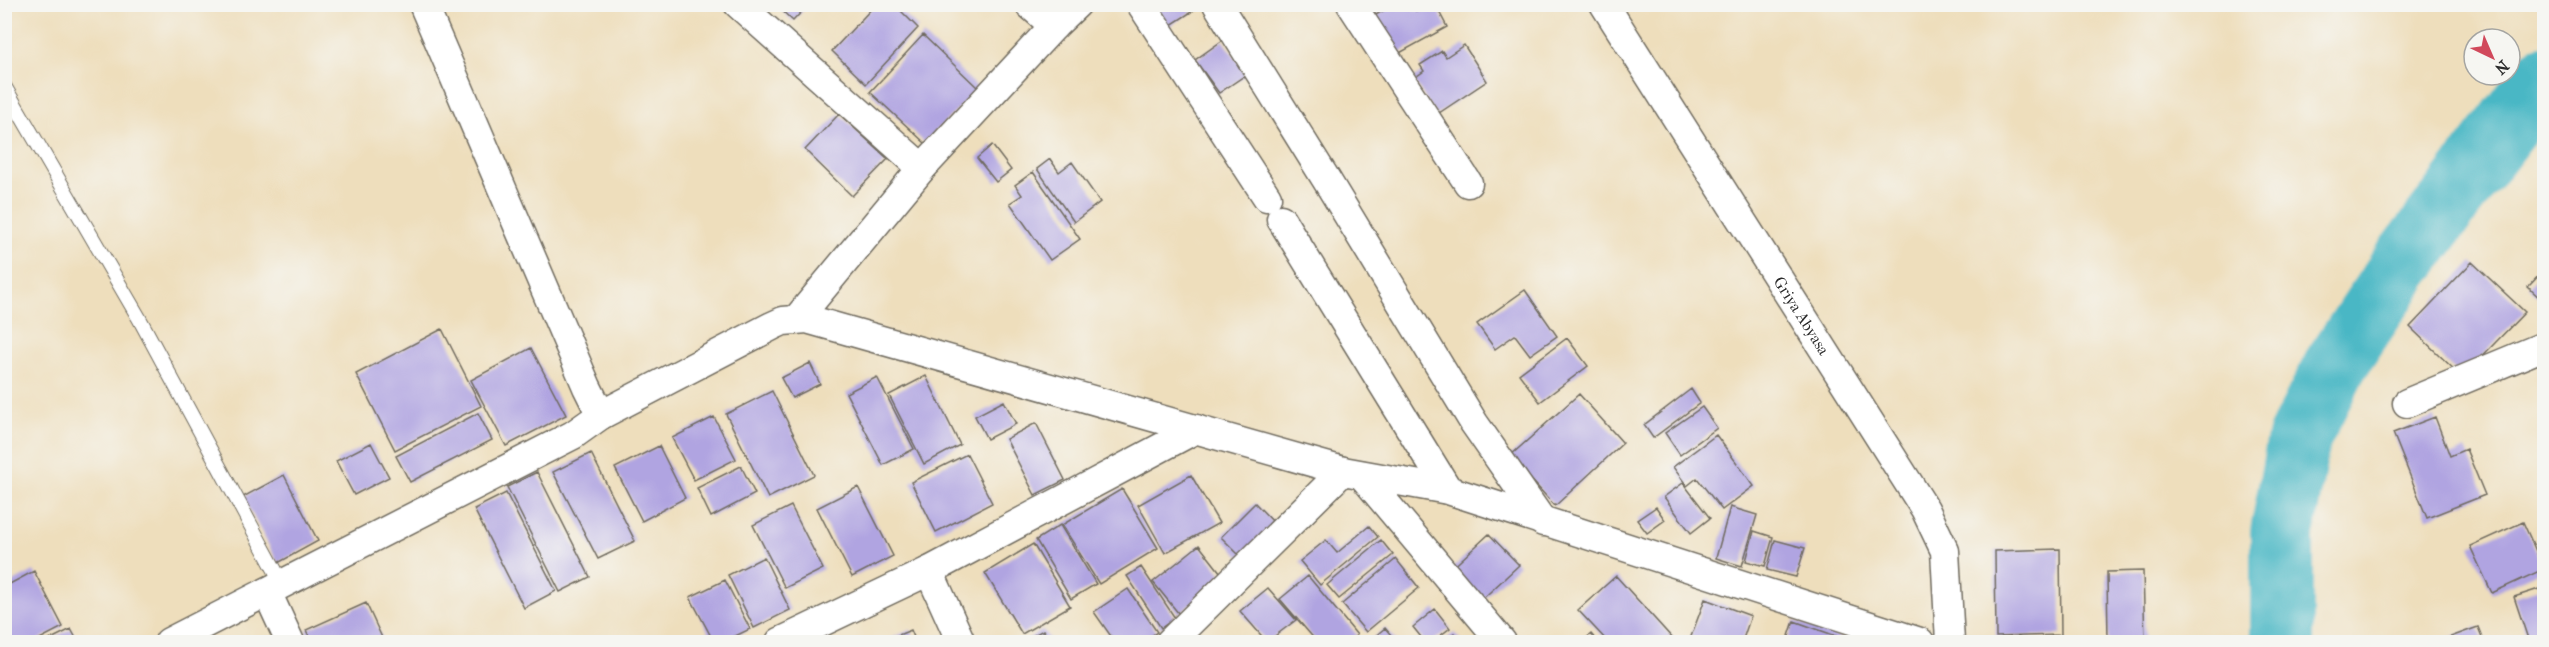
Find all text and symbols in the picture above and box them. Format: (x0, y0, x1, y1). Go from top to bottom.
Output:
north arrow (2462, 27, 2522, 87)
text: N (2490, 56, 2513, 79)
street label: Griya Abyasa (1770, 273, 1834, 359)

